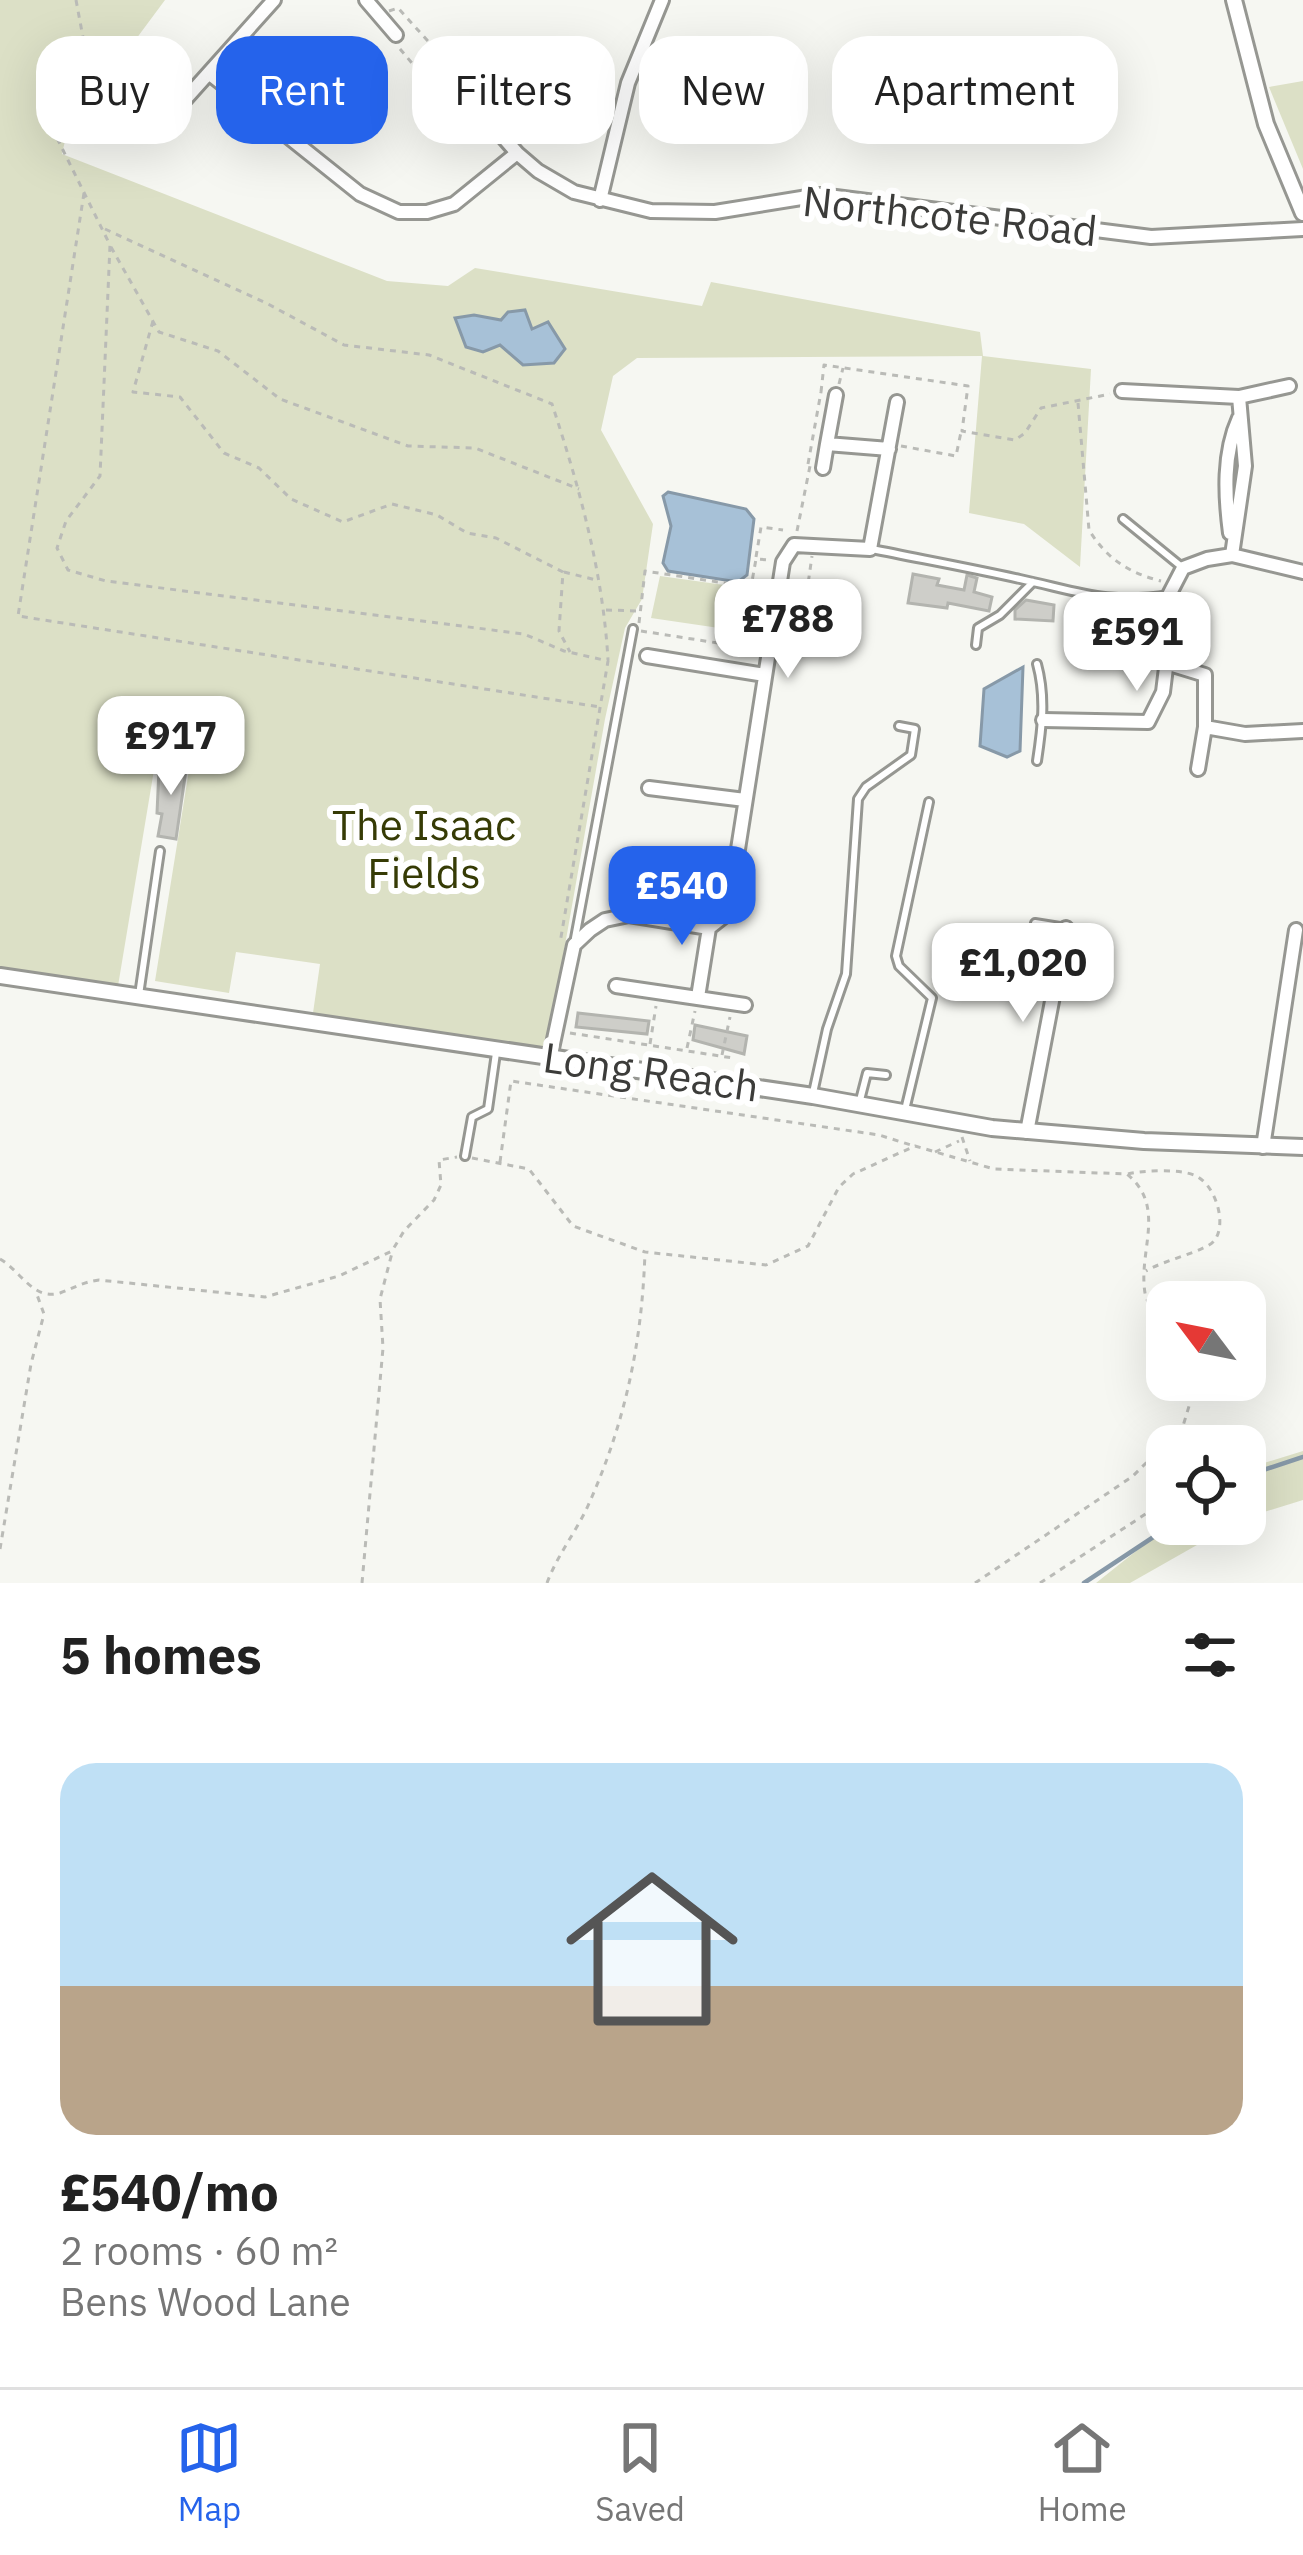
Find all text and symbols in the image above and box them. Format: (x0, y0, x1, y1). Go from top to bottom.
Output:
chip: Buy (36, 36, 192, 144)
chip: Rent (216, 36, 388, 144)
chip: Filters (412, 36, 615, 144)
chip: New (639, 36, 808, 144)
chip: Apartment (832, 36, 1118, 144)
street label: Northcote Road (800, 173, 1100, 258)
pin: £788 (717, 579, 859, 681)
text: £788 (742, 592, 834, 643)
pin: £591 (1066, 592, 1208, 694)
text: £591 (1091, 605, 1183, 656)
pin: £917 (100, 696, 242, 798)
text: £917 (125, 709, 217, 760)
park label: The Isaac Fields (332, 797, 516, 900)
pin: £540 (611, 846, 753, 948)
text: £540 (636, 859, 728, 910)
pin: £1,020 (925, 923, 1121, 1025)
text: £1,020 (959, 936, 1087, 987)
street label: Long Reach (540, 1029, 762, 1114)
north arrow (1146, 1281, 1266, 1401)
map controls (1146, 1281, 1266, 1545)
button: locate (1146, 1425, 1266, 1545)
text: 5 homes (60, 1622, 262, 1688)
icon: filters (1177, 1622, 1243, 1688)
icon: home (544, 1841, 760, 2057)
text: £540/mo (60, 2159, 279, 2225)
text: 2 rooms · 60 m² (60, 2225, 338, 2276)
text: Bens Wood Lane (60, 2276, 351, 2327)
tab: Map (176, 2415, 242, 2530)
tab: Saved (595, 2415, 685, 2530)
tab: Home (1038, 2415, 1127, 2530)

